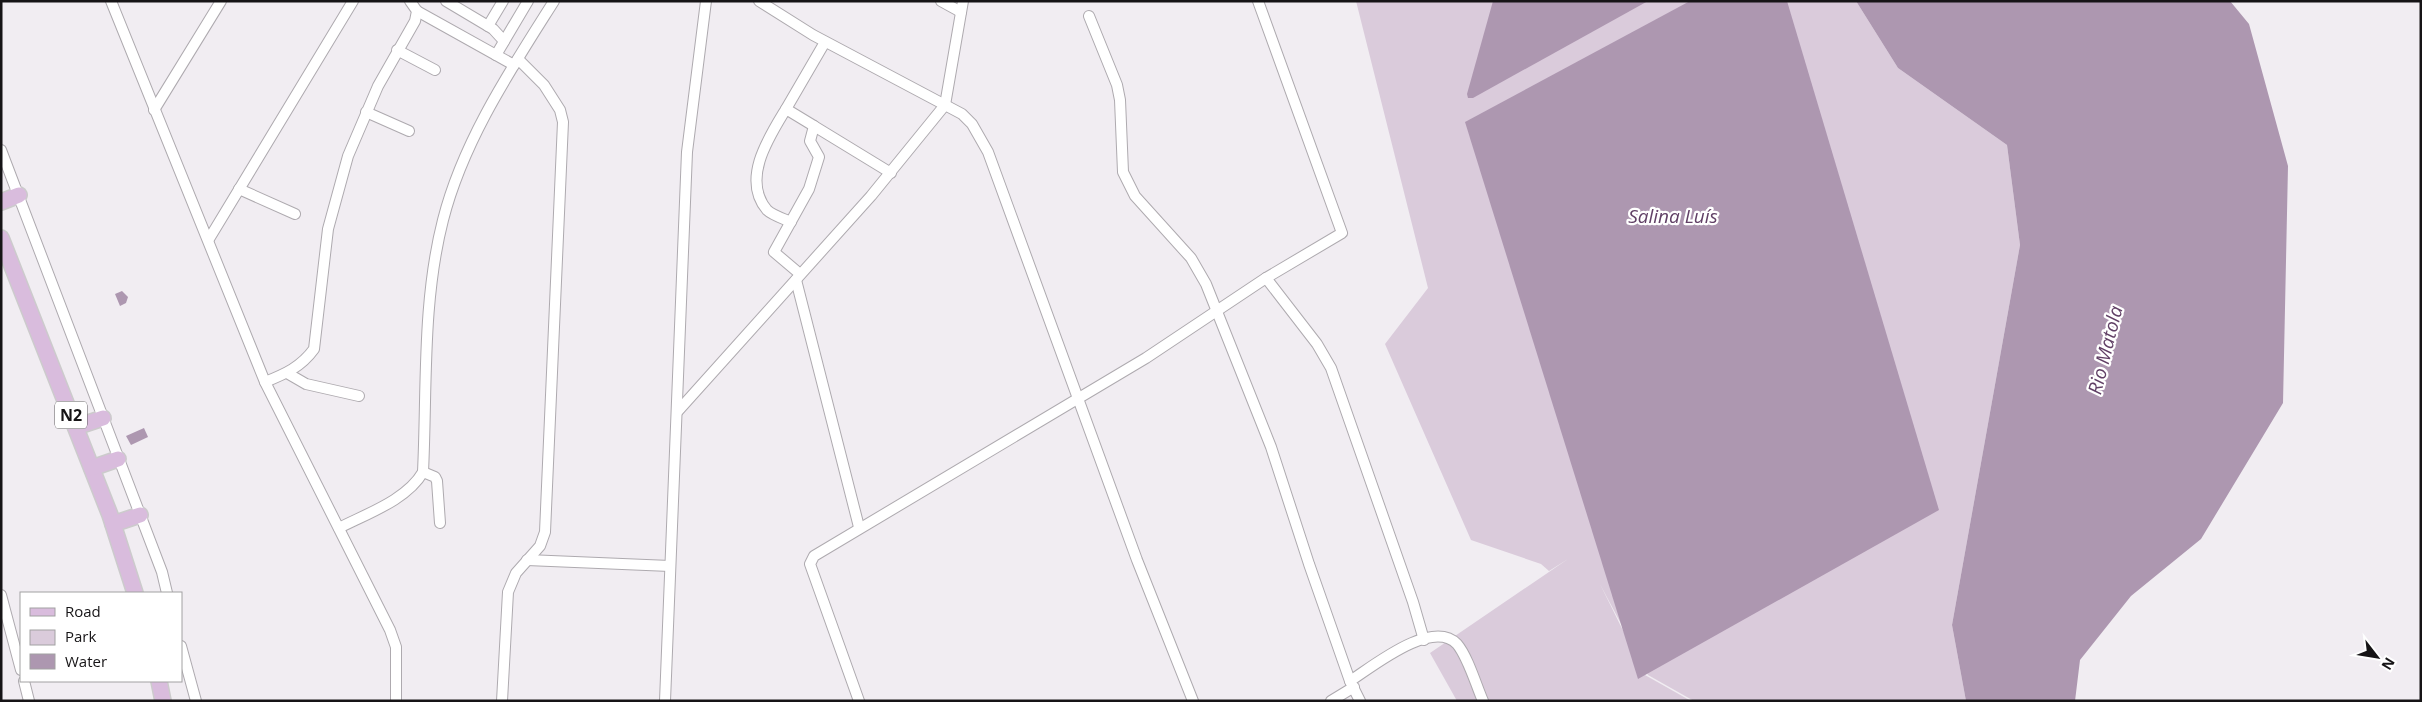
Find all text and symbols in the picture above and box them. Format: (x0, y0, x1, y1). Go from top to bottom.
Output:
water label: Salina Luís (1628, 203, 1718, 229)
water label: Rio Matola (2081, 303, 2129, 397)
road number: N2 (55, 402, 87, 428)
legend (20, 592, 182, 682)
text: Road (65, 601, 101, 621)
text: Park (65, 626, 96, 646)
north arrow (2352, 632, 2402, 682)
text: Water (65, 651, 107, 671)
text: N (2377, 654, 2400, 674)

